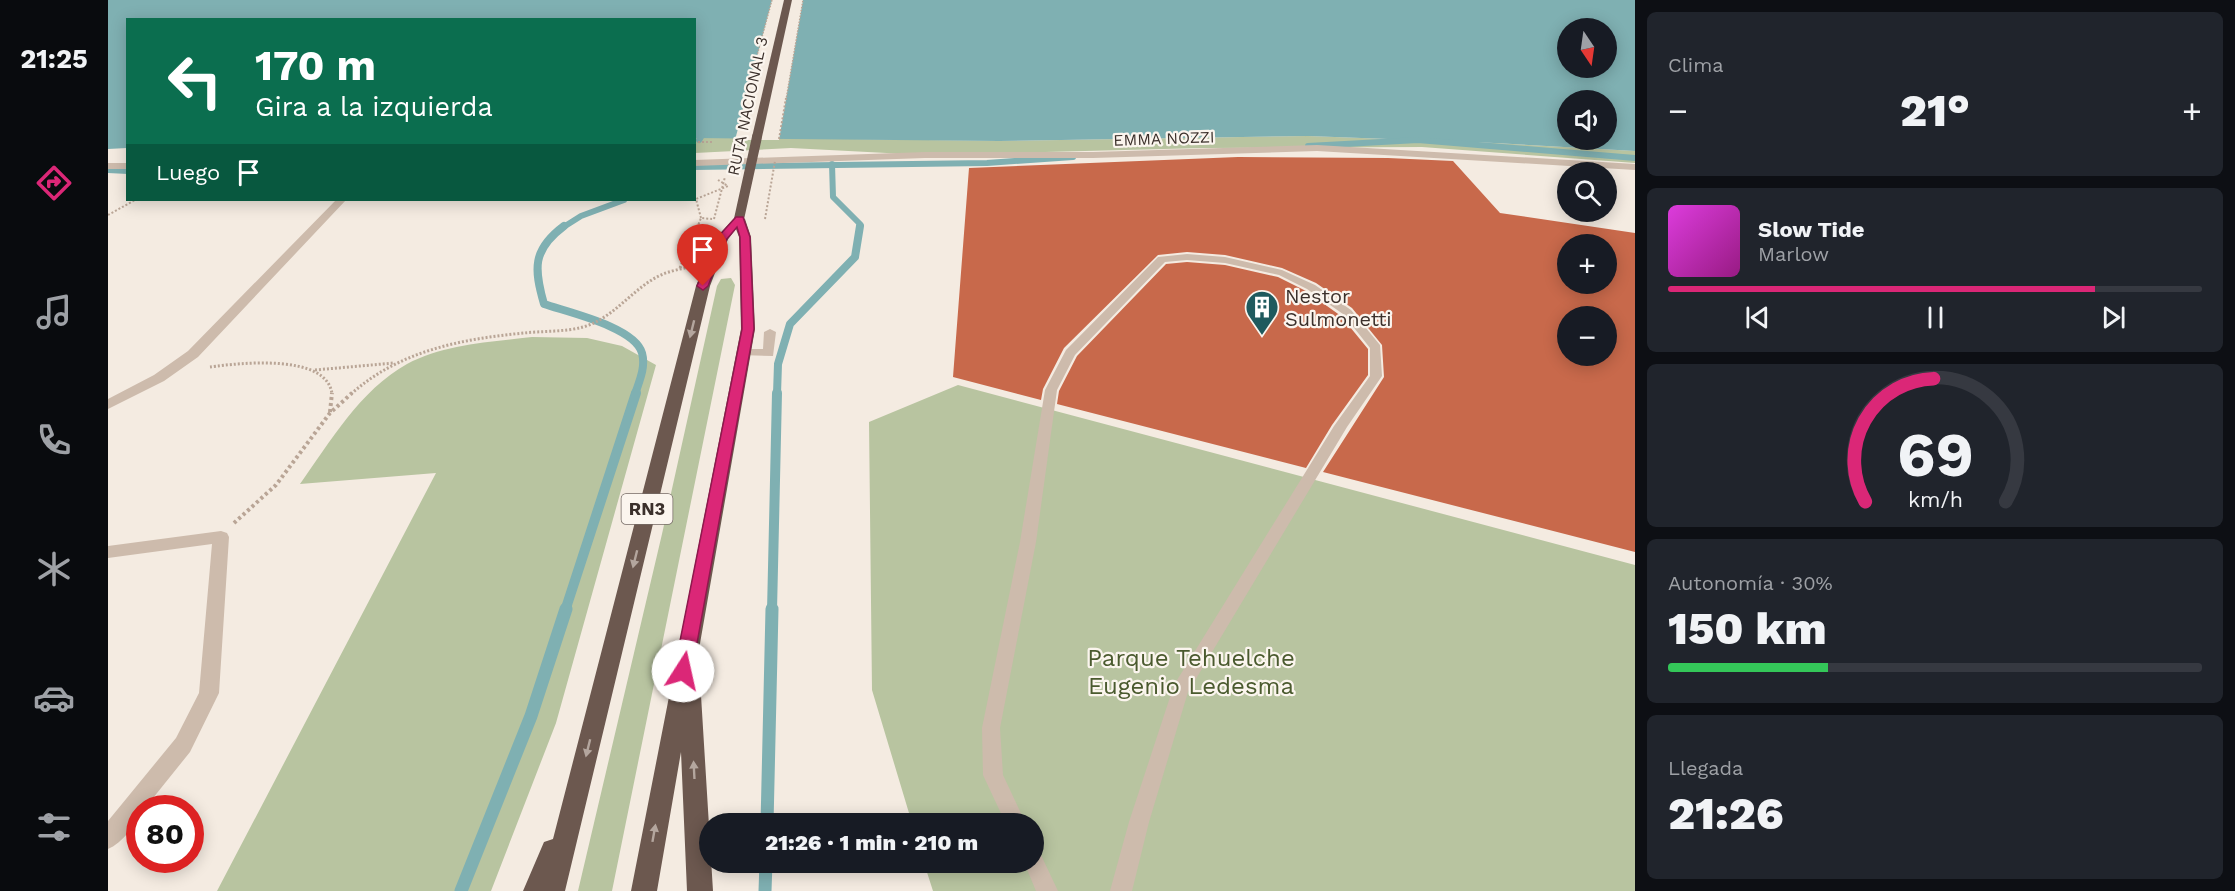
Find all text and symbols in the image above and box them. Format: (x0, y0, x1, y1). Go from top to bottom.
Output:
north arrow (1557, 18, 1617, 78)
map controls (1557, 18, 1617, 366)
street label: RUTA NACIONAL 3 (723, 35, 771, 177)
text: 170 m (255, 41, 376, 90)
icon: left (156, 42, 234, 120)
text: 21:25 (20, 43, 88, 75)
text: Clima (1668, 53, 1724, 77)
text: 21° (1900, 84, 1970, 137)
button: sound (1557, 90, 1617, 150)
text: Gira a la izquierda (255, 91, 493, 123)
text: − (1668, 91, 1688, 130)
text: + (2182, 91, 2202, 130)
street label: EMMA NOZZI (1113, 127, 1215, 150)
icon: arrive (232, 156, 265, 189)
text: Luego (156, 160, 220, 185)
icon: directions (33, 162, 75, 204)
button: search (1557, 162, 1617, 222)
text: Slow Tide (1758, 217, 1865, 242)
pin (677, 224, 728, 286)
icon: arrive (686, 233, 719, 266)
button: + (1557, 234, 1617, 294)
text: Marlow (1758, 242, 1829, 266)
place label: Nestor Sulmonetti (1285, 284, 1392, 331)
building icon: Nestor Sulmonetti (1244, 289, 1280, 336)
icon: music (33, 291, 75, 333)
icon: previous (1741, 301, 1774, 334)
icon: pause (1919, 301, 1952, 334)
icon: next (2097, 301, 2130, 334)
button: − (1557, 306, 1617, 366)
one-way arrow (687, 320, 697, 338)
icon: phone (33, 419, 75, 461)
text: 69 (1897, 419, 1973, 492)
text: km/h (1907, 488, 1963, 513)
road number: RN3 (622, 494, 672, 524)
icon: climate (33, 548, 75, 590)
one-way arrow (629, 550, 639, 568)
text: Autonomía · 30% (1668, 571, 1833, 595)
text: 150 km (1668, 602, 1827, 655)
position arrow (651, 639, 715, 703)
park label: Parque Tehuelche Eugenio Ledesma (1087, 644, 1295, 700)
icon: car (33, 677, 75, 719)
one-way arrow (582, 739, 592, 757)
text: Llegada (1668, 756, 1743, 780)
one-way arrow (689, 760, 698, 779)
text: 21:26 (1668, 787, 1784, 840)
speed limit sign: 80 (126, 795, 204, 873)
icon: filters (33, 806, 75, 848)
one-way arrow (650, 824, 659, 843)
text: 21:26 · 1 min · 210 m (765, 830, 978, 855)

